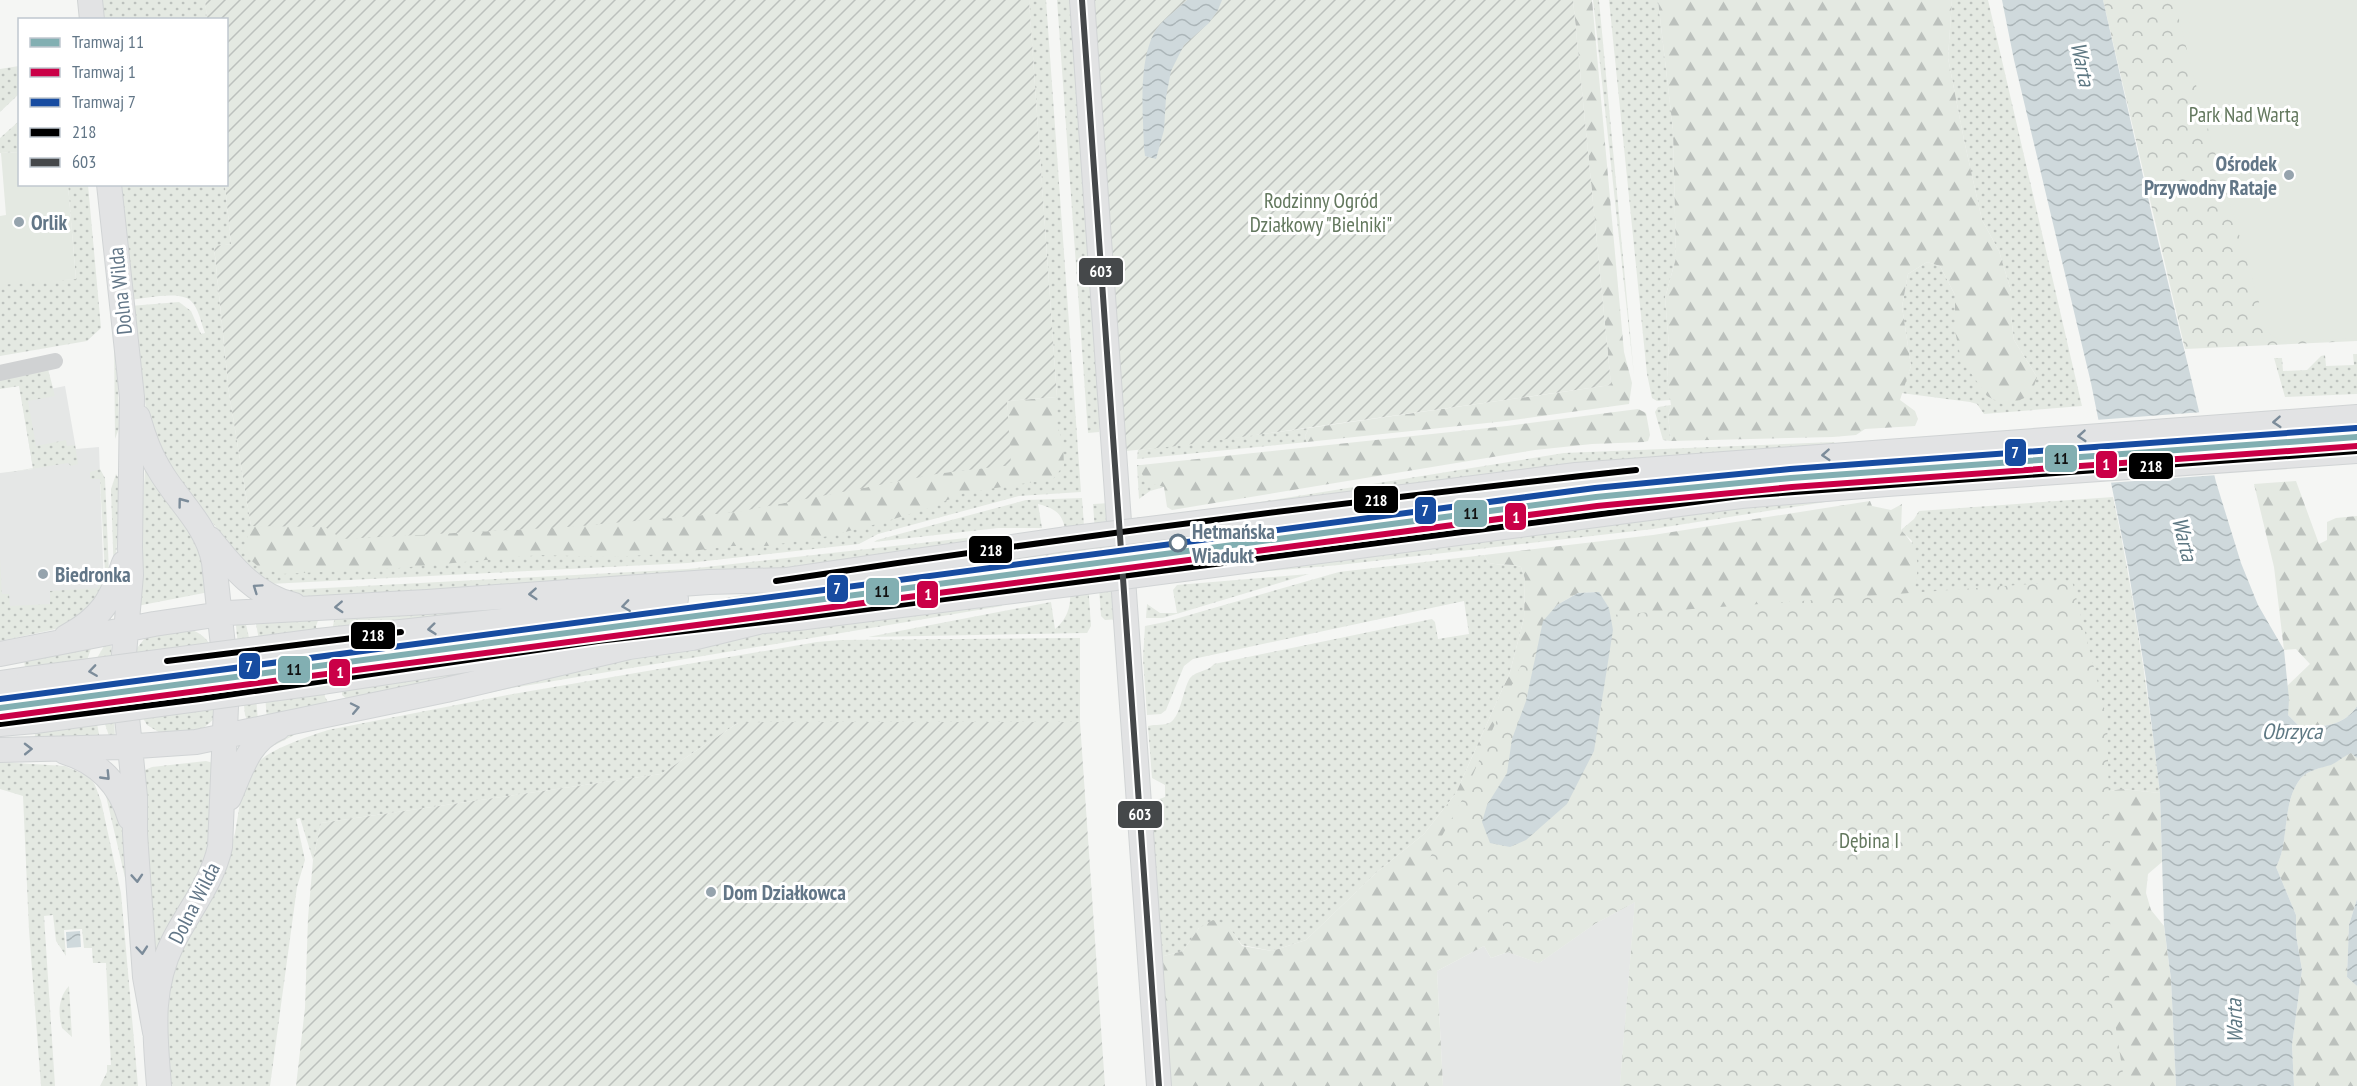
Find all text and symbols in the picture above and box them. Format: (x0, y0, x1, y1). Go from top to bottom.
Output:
legend (18, 18, 228, 186)
text: Tramwaj 11 (72, 30, 144, 53)
water label: Warta (2065, 39, 2102, 90)
text: Tramwaj 1 (72, 60, 136, 83)
text: Tramwaj 7 (72, 90, 136, 113)
park label: Park Nad Wartą (2189, 101, 2299, 128)
text: 218 (72, 120, 96, 143)
text: 603 (72, 150, 96, 173)
place label: Ośrodek Przywodny Rataje (2144, 150, 2277, 201)
marker: Ośrodek Przywodny Rataje (2282, 168, 2296, 182)
park label: Rodzinny Ogród Działkowy "Bielniki" (1250, 187, 1392, 238)
place label: Orlik (31, 209, 68, 236)
marker: Orlik (12, 215, 26, 229)
street label: Dolna Wilda (102, 246, 138, 336)
line badge: 603 (1078, 257, 1124, 286)
text: 603 (1090, 261, 1112, 281)
one-way arrow (2272, 416, 2281, 429)
one-way arrow (2078, 430, 2087, 443)
line badge: 7 (2004, 438, 2027, 467)
text: 7 (2011, 442, 2019, 462)
line badge: 11 (2044, 444, 2078, 473)
one-way arrow (1822, 448, 1831, 461)
text: 11 (2053, 448, 2069, 468)
line badge: 1 (2095, 450, 2118, 479)
line badge: 218 (2128, 452, 2174, 480)
text: 1 (2102, 454, 2110, 474)
text: 218 (2140, 456, 2162, 476)
line badge: 218 (1353, 485, 1399, 514)
text: 218 (1365, 490, 1387, 510)
line badge: 7 (1414, 496, 1437, 525)
one-way arrow (179, 497, 190, 508)
line badge: 11 (1453, 499, 1488, 528)
text: 7 (1421, 500, 1429, 520)
line badge: 1 (1504, 502, 1527, 531)
text: 11 (1463, 503, 1479, 523)
text: 1 (1512, 507, 1520, 527)
water label: Warta (2166, 514, 2204, 565)
place label: Hetmańska Wiadukt (1191, 518, 1275, 569)
marker: Hetmańska Wiadukt (1169, 534, 1187, 552)
line badge: 218 (968, 535, 1013, 564)
text: 218 (980, 540, 1002, 560)
place label: Biedronka (55, 561, 131, 588)
marker: Biedronka (36, 567, 50, 581)
line badge: 7 (826, 574, 849, 603)
line badge: 11 (865, 577, 900, 606)
text: 7 (833, 578, 841, 598)
line badge: 1 (916, 580, 939, 609)
text: 11 (874, 581, 890, 601)
one-way arrow (252, 584, 263, 595)
text: 1 (924, 584, 932, 604)
one-way arrow (529, 588, 538, 601)
one-way arrow (621, 599, 630, 611)
one-way arrow (334, 600, 343, 613)
line badge: 218 (350, 621, 396, 650)
one-way arrow (428, 622, 437, 634)
text: 218 (362, 625, 384, 645)
line badge: 7 (238, 652, 261, 680)
line badge: 11 (277, 655, 311, 684)
text: 7 (245, 656, 253, 676)
line badge: 1 (328, 658, 351, 687)
text: 11 (286, 659, 302, 679)
text: 1 (336, 662, 344, 682)
one-way arrow (89, 664, 98, 676)
one-way arrow (350, 702, 360, 715)
water label: Obrzyca (2262, 717, 2323, 745)
one-way arrow (23, 743, 32, 755)
one-way arrow (99, 769, 110, 779)
line badge: 603 (1117, 800, 1163, 829)
text: 603 (1129, 804, 1151, 824)
park label: Dębina I (1839, 827, 1899, 854)
street label: Dolna Wilda (162, 858, 226, 948)
one-way arrow (131, 874, 144, 883)
place label: Dom Działkowca (723, 879, 846, 906)
marker: Dom Działkowca (704, 885, 718, 899)
one-way arrow (135, 945, 148, 954)
water label: Warta (2219, 997, 2249, 1044)

